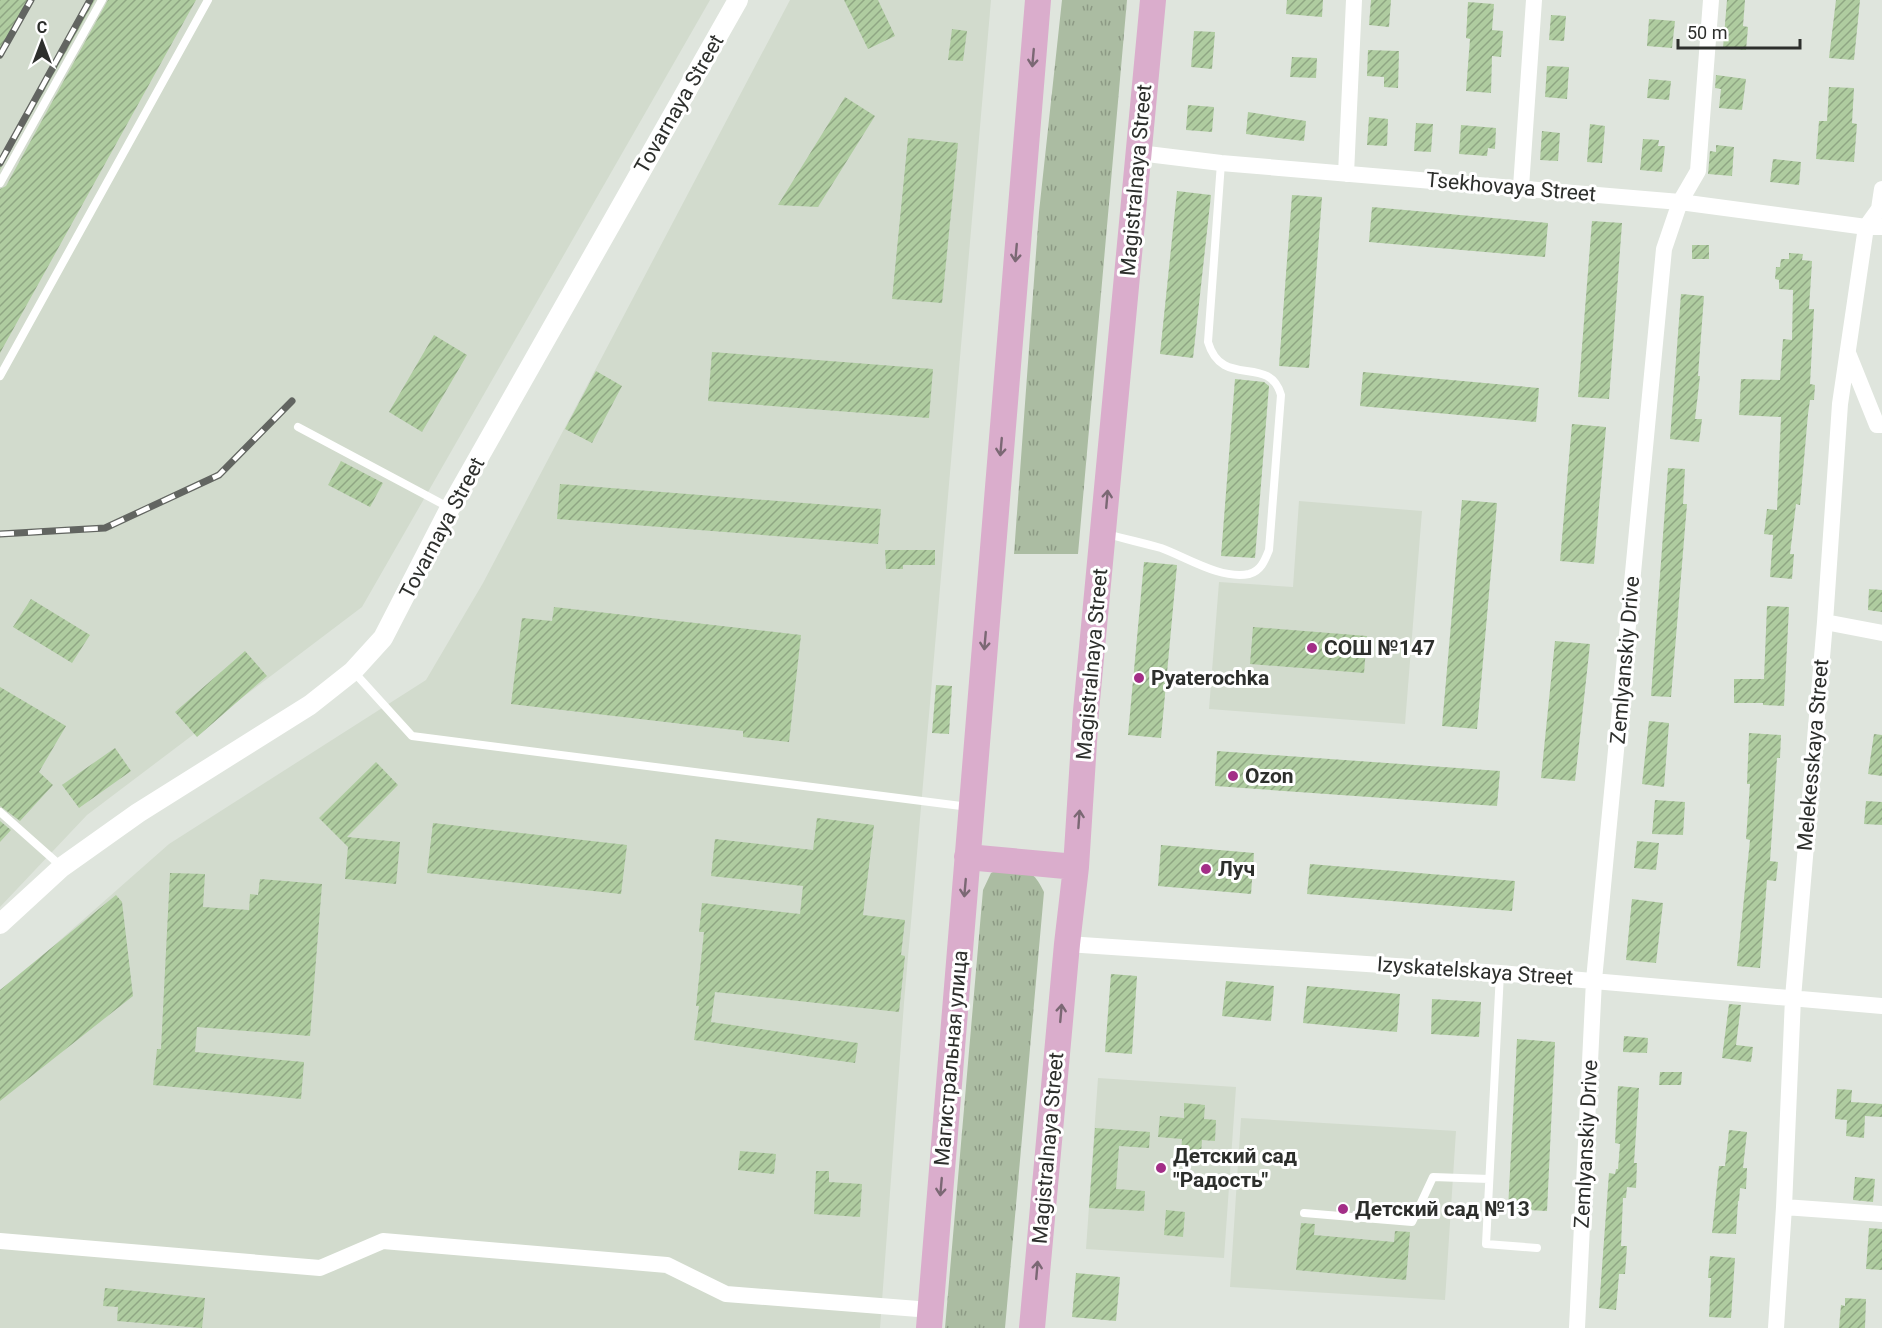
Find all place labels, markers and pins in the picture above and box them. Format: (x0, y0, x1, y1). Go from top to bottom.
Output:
place label: СОШ №147 (1324, 636, 1435, 660)
marker: СОШ №147 (1305, 641, 1319, 655)
place label: Pyaterochka (1151, 666, 1269, 690)
marker: Pyaterochka (1132, 671, 1146, 685)
place label: Ozon (1245, 764, 1294, 788)
marker: Ozon (1226, 769, 1240, 783)
place label: Луч (1218, 857, 1255, 881)
marker: Луч (1199, 862, 1213, 876)
place label: Детский сад "Радость" (1173, 1144, 1297, 1192)
marker: Детский сад "Радость" (1154, 1161, 1168, 1175)
place label: Детский сад №13 (1355, 1197, 1530, 1221)
marker: Детский сад №13 (1336, 1202, 1350, 1216)

